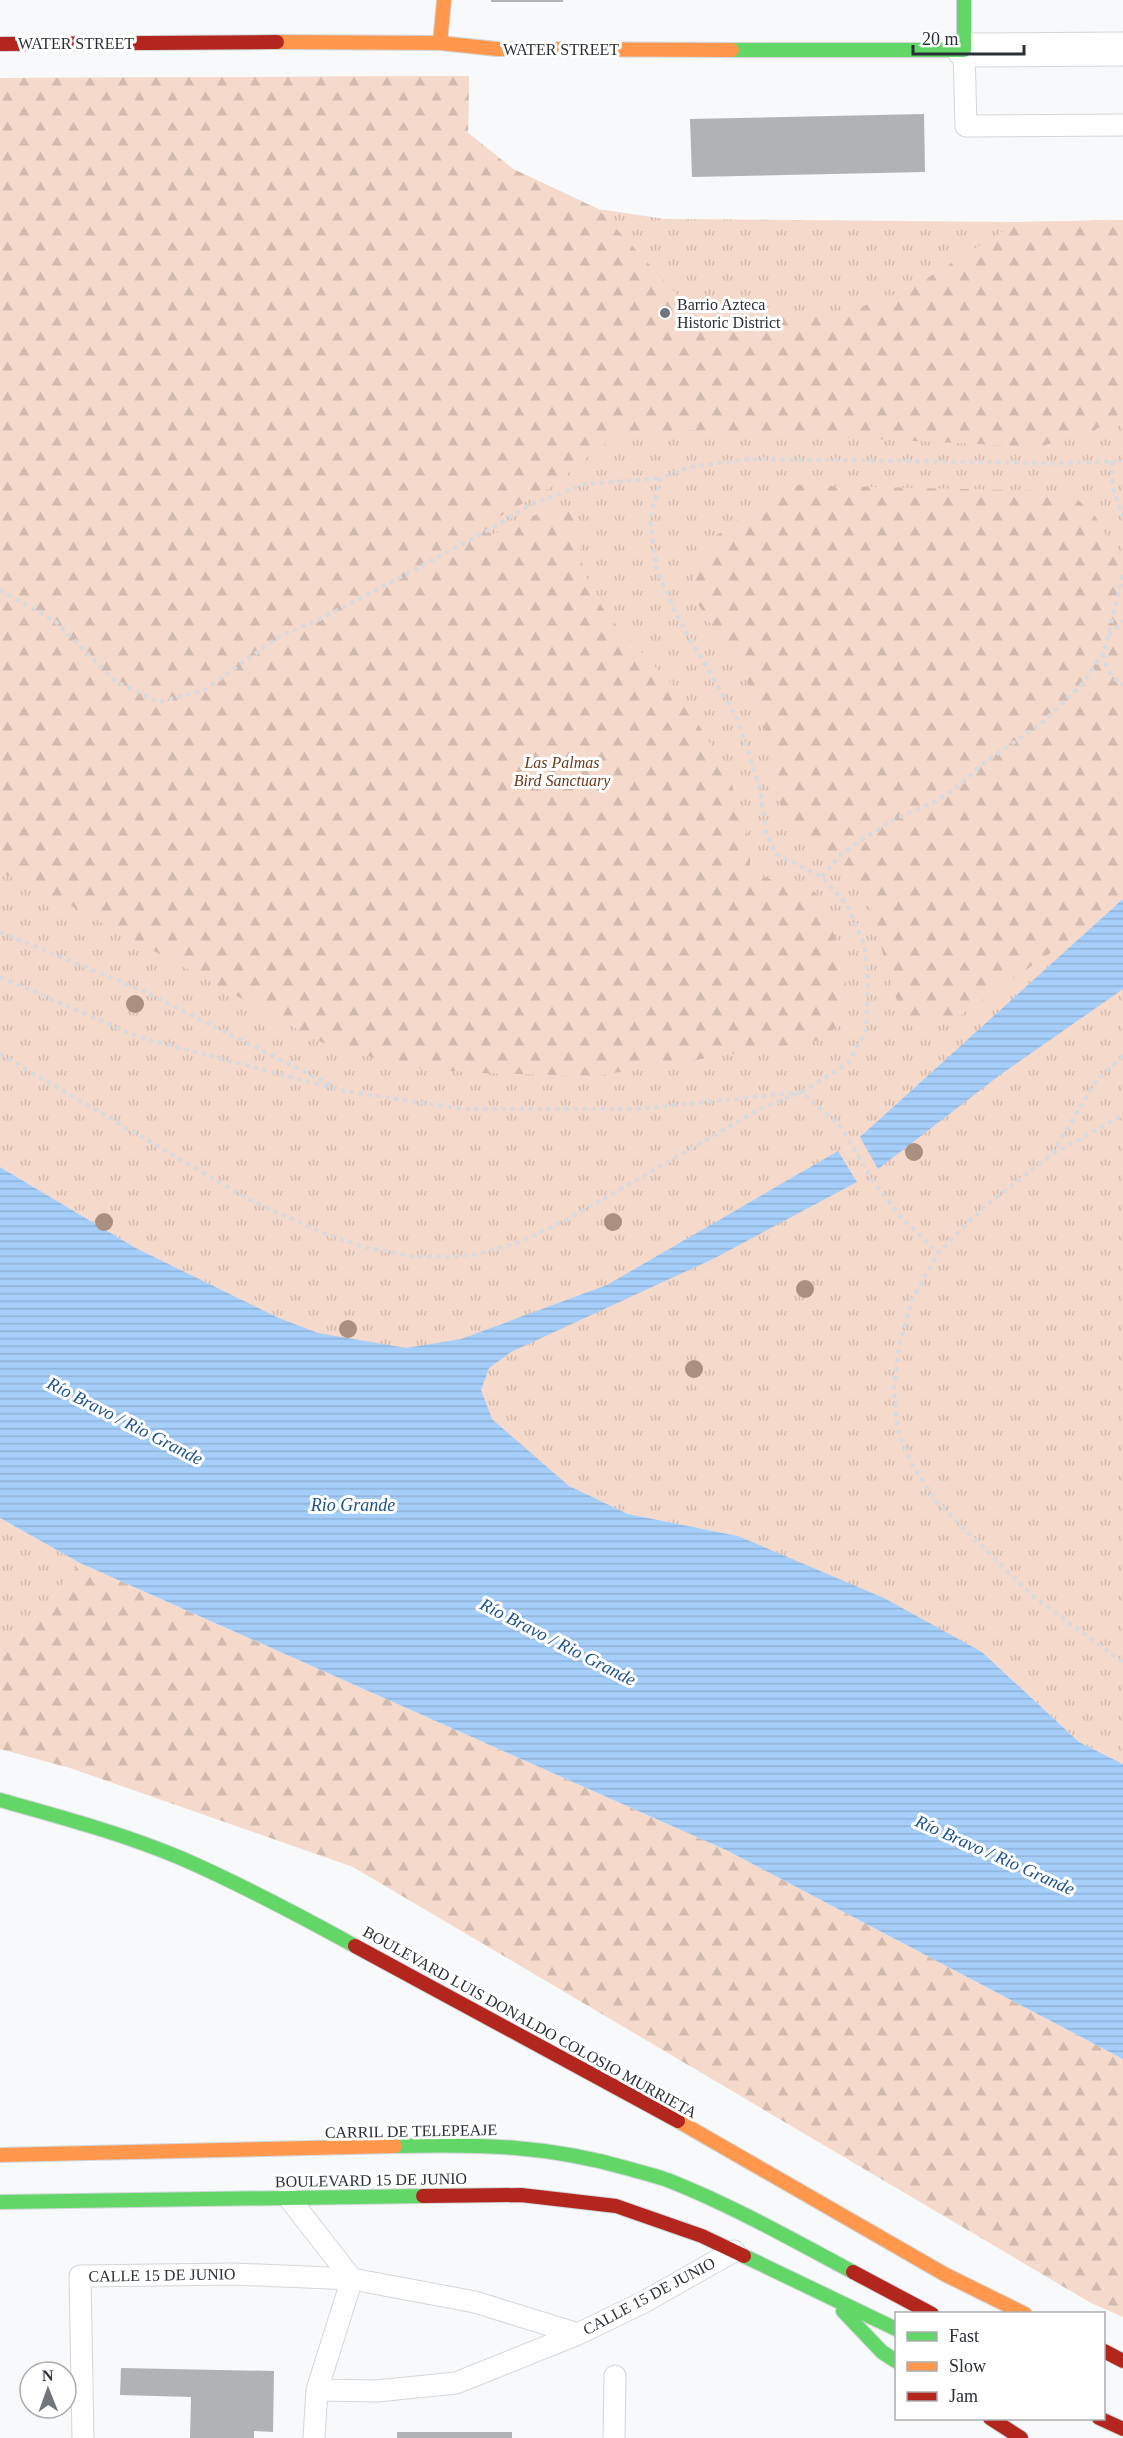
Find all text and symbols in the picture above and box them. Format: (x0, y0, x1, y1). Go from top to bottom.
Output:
scale bar (913, 18, 1024, 56)
text: 20 m (922, 29, 959, 49)
street label: WATER STREET (18, 35, 134, 52)
street label: WATER STREET (503, 41, 619, 58)
place label: Barrio Azteca Historic District (677, 296, 781, 331)
marker: Barrio Azteca Historic District (658, 306, 672, 320)
park label: Las Palmas Bird Sanctuary (514, 754, 611, 790)
water label: Río Bravo / Rio Grande (43, 1373, 206, 1469)
water label: Rio Grande (310, 1495, 395, 1515)
water label: Río Bravo / Rio Grande (476, 1594, 639, 1690)
water label: Río Bravo / Rio Grande (911, 1810, 1078, 1899)
street label: BOULEVARD LUIS DONALDO COLOSIO MURRIETA (360, 1923, 700, 2121)
street label: CARRIL DE TELEPEAJE (325, 2121, 497, 2141)
street label: BOULEVARD 15 DE JUNIO (275, 2170, 467, 2190)
street label: CALLE 15 DE JUNIO (580, 2254, 718, 2338)
street label: CALLE 15 DE JUNIO (88, 2265, 236, 2285)
legend (895, 2312, 1105, 2420)
text: Fast (949, 2326, 979, 2346)
text: Slow (949, 2356, 986, 2376)
north arrow (18, 2360, 78, 2420)
text: N (42, 2367, 54, 2384)
text: Jam (949, 2386, 978, 2406)

